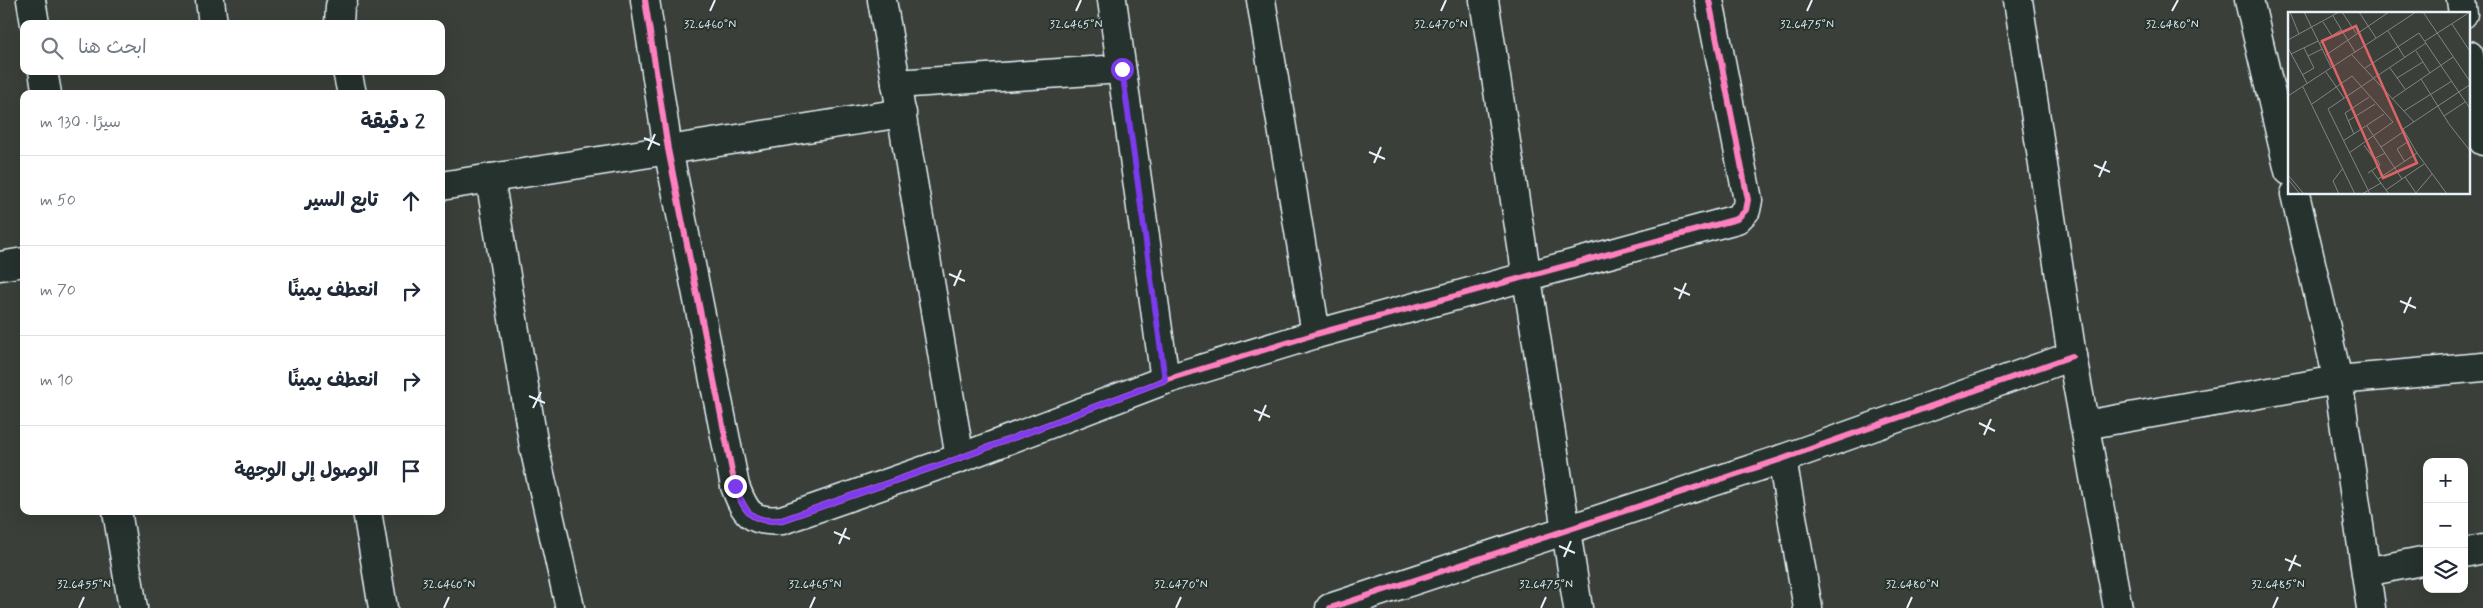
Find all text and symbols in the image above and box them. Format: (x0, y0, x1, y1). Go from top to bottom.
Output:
inset map (2288, 12, 2470, 195)
text: 32.6460°N (684, 17, 736, 33)
text: 32.6465°N (1050, 17, 1102, 33)
text: 32.6470°N (1414, 17, 1468, 33)
text: 32.6475°N (1780, 17, 1834, 33)
text: 32.6480°N (2145, 17, 2199, 33)
search box (20, 20, 445, 75)
icon: search (38, 34, 66, 62)
text: ابحث هنا (78, 35, 147, 60)
route start (1111, 58, 1134, 81)
text: 2 دقيقة (361, 108, 425, 136)
text: سيرًا · 130 m (40, 112, 121, 133)
icon: ahead (397, 187, 425, 215)
text: تابع السير (305, 188, 378, 213)
text: 50 m (40, 190, 76, 211)
icon: right (397, 277, 425, 305)
text: انعطف يمينًا (288, 278, 378, 303)
text: 70 m (40, 280, 76, 301)
icon: right (397, 367, 425, 395)
text: انعطف يمينًا (288, 368, 378, 393)
text: 10 m (40, 370, 73, 391)
icon: arrive (397, 457, 425, 485)
text: الوصول إلى الوجهة (234, 458, 378, 483)
map controls (2423, 458, 2468, 593)
button: + (2423, 458, 2468, 503)
route end (724, 475, 747, 498)
button: − (2423, 503, 2468, 548)
button: layers (2423, 548, 2468, 593)
text: 32.6455°N (57, 577, 111, 593)
text: 32.6460°N (423, 577, 475, 593)
text: 32.6465°N (789, 577, 841, 593)
text: 32.6470°N (1154, 577, 1208, 593)
text: 32.6475°N (1519, 577, 1573, 593)
text: 32.6480°N (1885, 577, 1939, 593)
text: 32.6485°N (2251, 577, 2305, 593)

